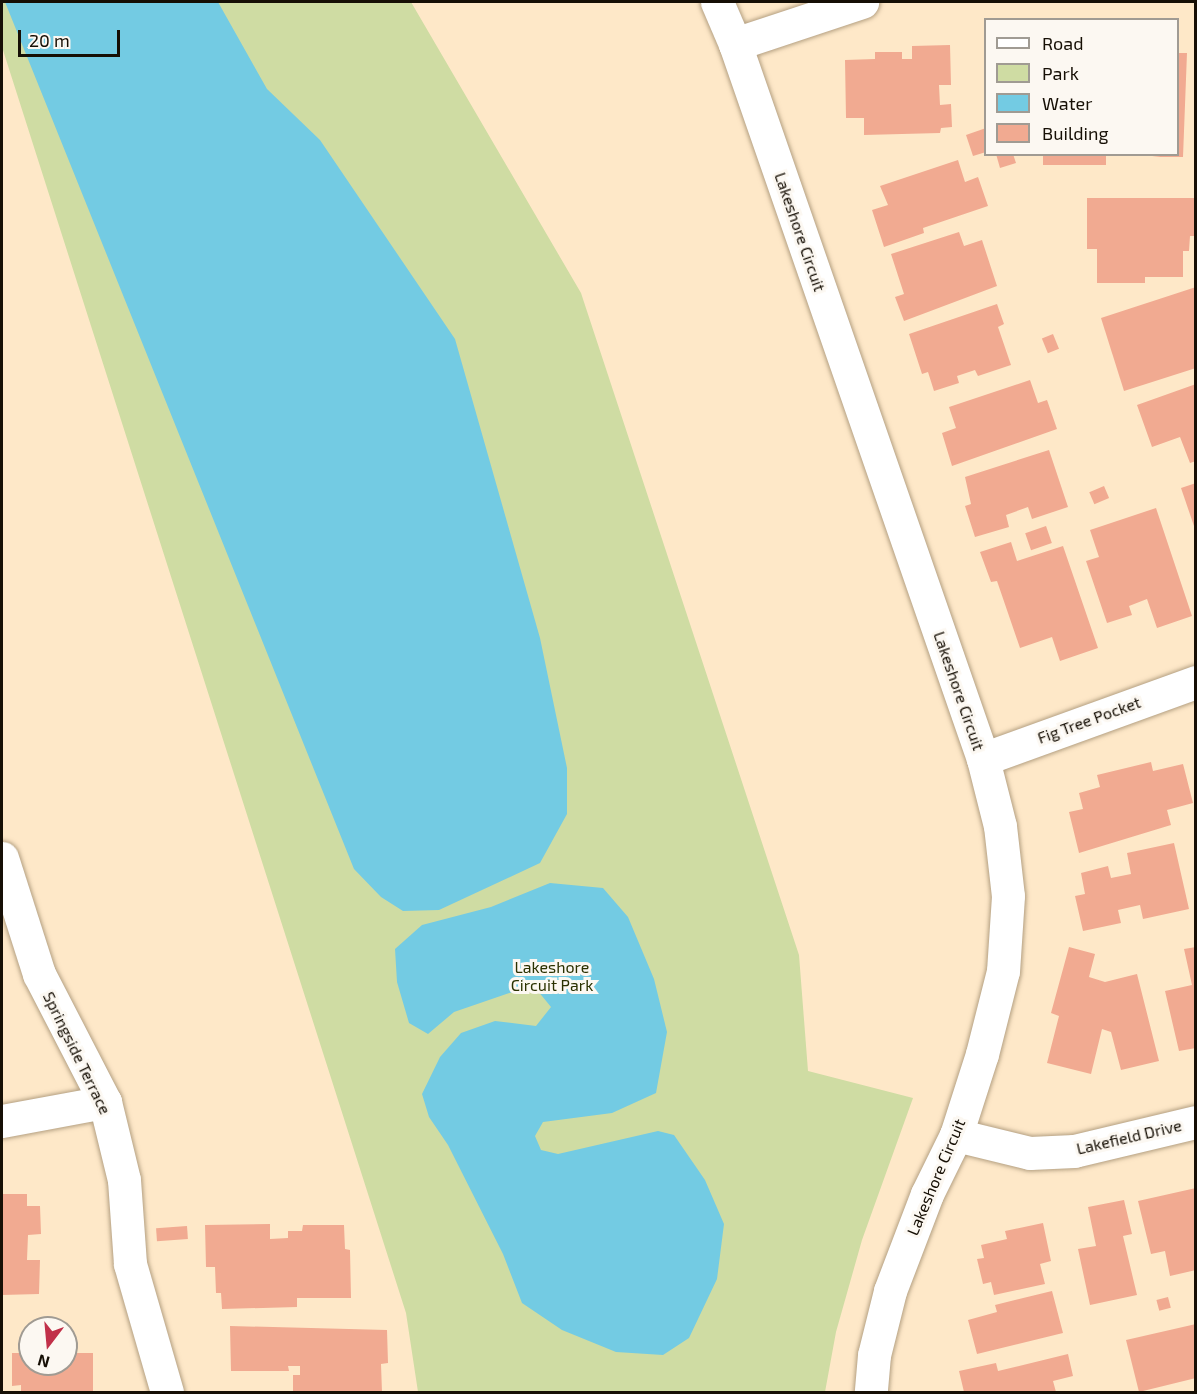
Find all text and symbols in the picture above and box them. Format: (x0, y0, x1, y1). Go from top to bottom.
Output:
scale bar (21, 18, 123, 56)
legend (984, 18, 1179, 156)
text: 20 m (29, 29, 70, 51)
text: Road (1042, 32, 1083, 54)
text: Park (1042, 62, 1079, 84)
text: Water (1042, 92, 1092, 114)
text: Building (1042, 122, 1109, 144)
street label: Lakeshore Circuit (771, 170, 829, 294)
street label: Lakeshore Circuit (930, 629, 988, 753)
street label: Fig Tree Pocket (1035, 692, 1143, 748)
park label: Lakeshore Circuit Park (511, 957, 593, 995)
street label: Springside Terrace (39, 988, 115, 1118)
street label: Lakeshore Circuit (903, 1116, 969, 1238)
street label: Lakefield Drive (1075, 1116, 1183, 1158)
north arrow (18, 1316, 78, 1376)
text: N (35, 1351, 52, 1373)

